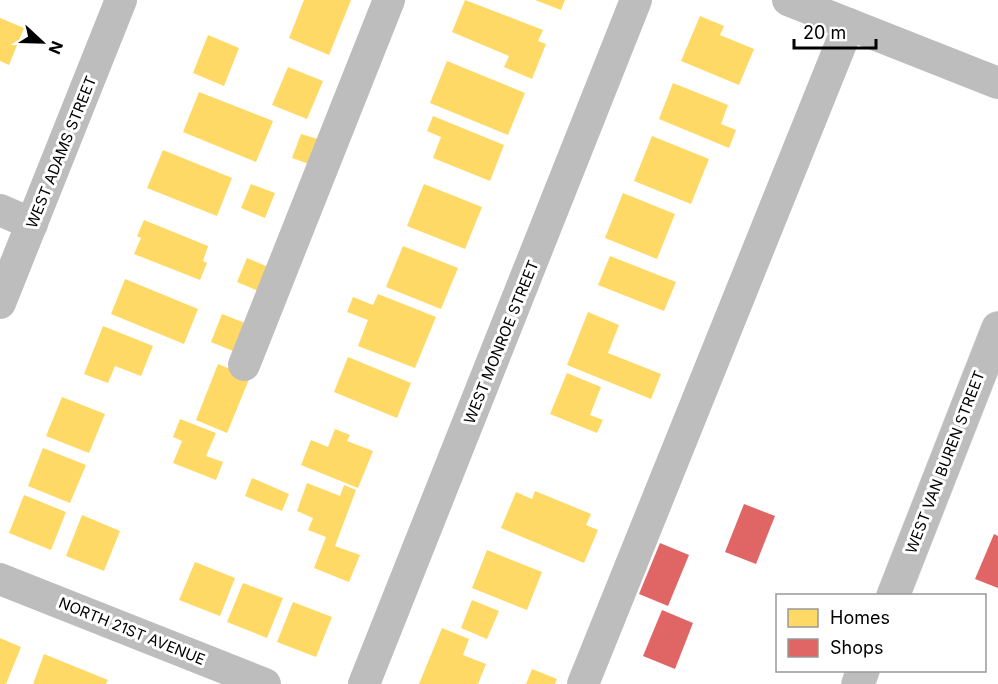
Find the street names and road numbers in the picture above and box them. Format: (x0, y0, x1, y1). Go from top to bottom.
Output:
street label: WEST ADAMS STREET (22, 73, 100, 231)
street label: WEST MONROE STREET (459, 257, 543, 427)
street label: WEST VAN BUREN STREET (901, 368, 989, 556)
street label: NORTH 21ST AVENUE (56, 593, 208, 669)

